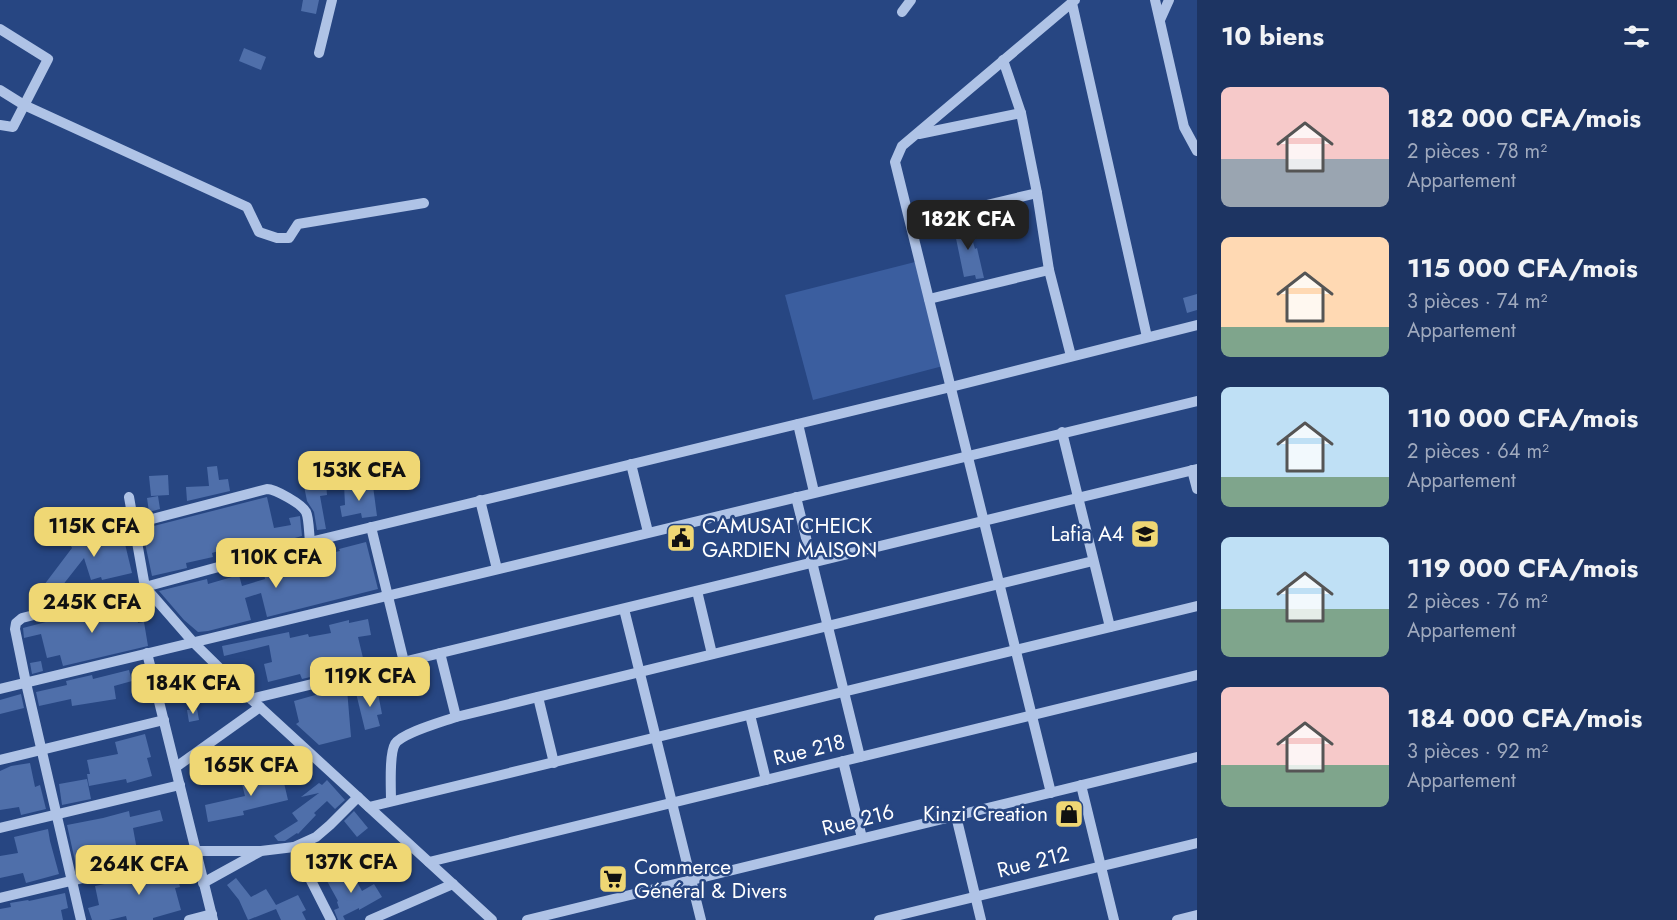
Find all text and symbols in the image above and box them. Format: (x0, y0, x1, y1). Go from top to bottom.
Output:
text: 10 biens (1221, 17, 1324, 55)
icon: filters (1620, 20, 1653, 53)
text: 182 000 CFA/mois (1407, 99, 1641, 137)
icon: home (1269, 111, 1341, 183)
text: 2 pièces · 78 m² (1407, 137, 1547, 166)
text: Appartement (1407, 166, 1516, 195)
pin: 182K CFA (906, 200, 1030, 251)
text: 182K CFA (921, 205, 1015, 234)
text: 115 000 CFA/mois (1407, 249, 1638, 287)
icon: home (1269, 261, 1341, 333)
text: 3 pièces · 74 m² (1407, 287, 1547, 316)
text: Appartement (1407, 316, 1516, 345)
text: 110 000 CFA/mois (1407, 399, 1638, 437)
icon: home (1269, 411, 1341, 483)
text: 2 pièces · 64 m² (1407, 437, 1549, 466)
pin: 153K CFA (297, 451, 421, 502)
text: 153K CFA (312, 456, 406, 485)
text: Appartement (1407, 466, 1516, 495)
pin: 115K CFA (32, 507, 156, 558)
place label: CAMUSAT CHEICK GARDIEN MAISON (702, 511, 877, 565)
text: 115K CFA (48, 512, 140, 541)
school or university icon: Lafia A4 (1129, 518, 1161, 550)
place label: Lafia A4 (1050, 519, 1124, 549)
public building icon: CAMUSAT CHEICK GARDIEN MAISON (665, 522, 697, 554)
pin: 110K CFA (214, 538, 338, 589)
text: 110K CFA (230, 543, 322, 572)
text: 119 000 CFA/mois (1407, 549, 1638, 587)
icon: home (1269, 561, 1341, 633)
pin: 245K CFA (30, 583, 154, 634)
text: 2 pièces · 76 m² (1407, 587, 1548, 616)
text: 245K CFA (43, 588, 141, 617)
text: Appartement (1407, 616, 1516, 645)
pin: 119K CFA (308, 657, 432, 708)
text: 119K CFA (324, 662, 416, 691)
pin: 184K CFA (131, 664, 255, 715)
text: 184K CFA (145, 669, 241, 698)
text: 184 000 CFA/mois (1407, 699, 1642, 737)
icon: home (1269, 711, 1341, 783)
street label: Rue 218 (770, 727, 848, 773)
text: 3 pièces · 92 m² (1407, 737, 1548, 766)
pin: 165K CFA (189, 746, 313, 797)
text: 165K CFA (204, 751, 298, 780)
text: Appartement (1407, 766, 1516, 795)
street label: Rue 216 (819, 797, 897, 843)
shop icon: Kinzi Creation (1053, 798, 1085, 830)
place label: Kinzi Creation (923, 799, 1048, 829)
street label: Rue 212 (994, 839, 1072, 885)
pin: 137K CFA (289, 843, 413, 894)
pin: 264K CFA (77, 845, 201, 896)
text: 137K CFA (305, 848, 397, 877)
text: 264K CFA (90, 850, 188, 879)
place label: Commerce Général & Divers (634, 852, 787, 906)
supermarket icon: Commerce Général & Divers (597, 863, 629, 895)

